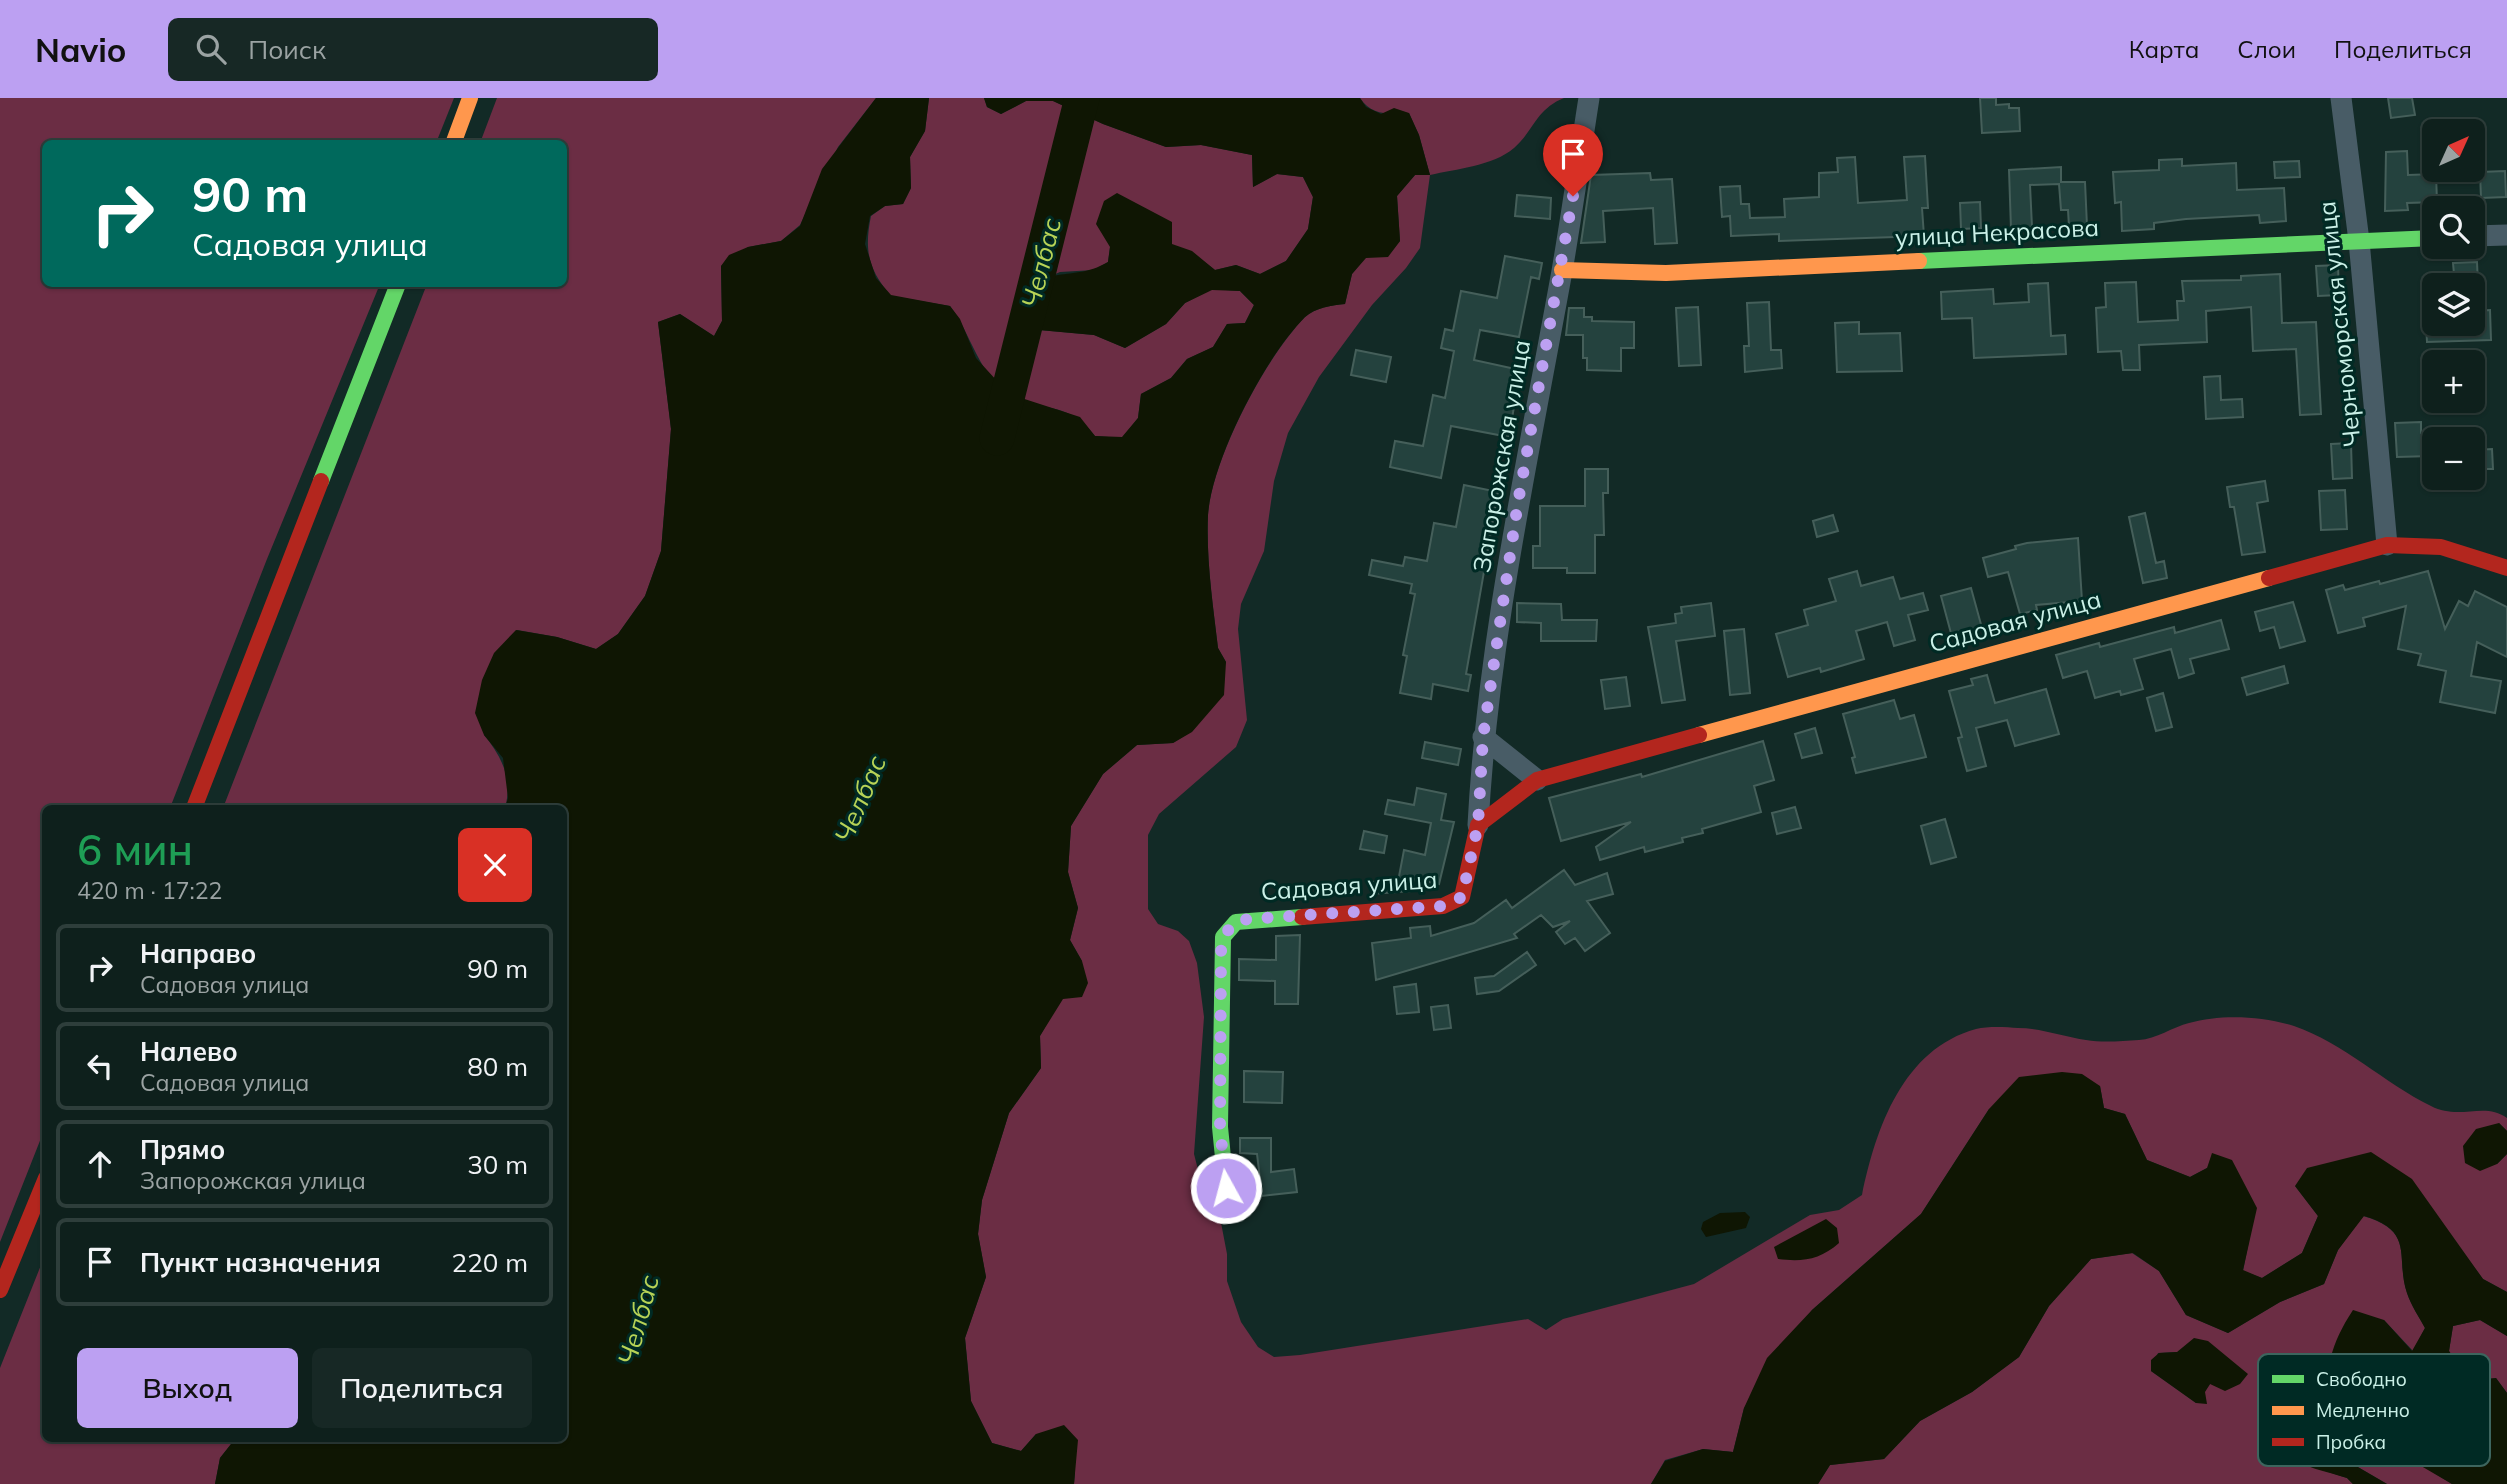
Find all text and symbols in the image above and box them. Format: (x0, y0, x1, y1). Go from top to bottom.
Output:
search box (168, 18, 658, 81)
text: Navio (35, 29, 126, 70)
icon: search (192, 30, 230, 68)
text: Поиск (248, 33, 326, 66)
text: Карта (2129, 34, 2199, 64)
text: Слои (2237, 34, 2296, 64)
text: Поделиться (2334, 34, 2472, 64)
north arrow (2422, 119, 2485, 182)
map controls (2422, 119, 2485, 490)
pin (1543, 124, 1603, 196)
icon: arrive (1554, 135, 1592, 173)
text: 90 m (192, 163, 308, 224)
icon: right (77, 168, 168, 259)
button: search (2422, 196, 2485, 259)
street label: Черноморская улица (2311, 200, 2367, 448)
street label: улица Некрасова (1894, 212, 2100, 252)
water label: Челбас (1014, 214, 1068, 312)
text: Садовая улица (192, 224, 428, 264)
button: layers (2422, 273, 2485, 336)
street label: Запорожская улица (1466, 337, 1536, 575)
button: + (2422, 350, 2485, 413)
button: − (2422, 427, 2485, 490)
street label: Садовая улица (1926, 584, 2104, 658)
water label: Челбас (827, 750, 893, 848)
text: 6 мин (77, 823, 193, 876)
button: close (458, 828, 532, 902)
street label: Садовая улица (1260, 864, 1438, 906)
text: 420 m · 17:22 (77, 876, 222, 905)
text: Направо (140, 937, 256, 970)
icon: right (81, 949, 119, 987)
text: 90 m (467, 952, 528, 985)
text: Садовая улица (140, 970, 309, 999)
text: Налево (140, 1035, 238, 1068)
icon: left (81, 1047, 119, 1085)
text: 80 m (467, 1050, 528, 1083)
text: Садовая улица (140, 1068, 309, 1097)
text: Прямо (140, 1133, 225, 1166)
icon: ahead (81, 1145, 119, 1183)
text: 30 m (467, 1148, 528, 1181)
position arrow (1189, 1151, 1263, 1225)
text: Запорожская улица (140, 1166, 366, 1195)
icon: arrive (81, 1243, 119, 1281)
text: Пункт назначения (140, 1246, 381, 1279)
text: 220 m (452, 1246, 528, 1279)
water label: Челбас (610, 1271, 666, 1369)
button: Выход (77, 1348, 298, 1428)
button: Поделиться (312, 1348, 532, 1428)
legend (2258, 1354, 2490, 1466)
text: Свободно (2316, 1367, 2407, 1391)
text: Медленно (2316, 1398, 2410, 1422)
text: Пробка (2316, 1430, 2386, 1454)

